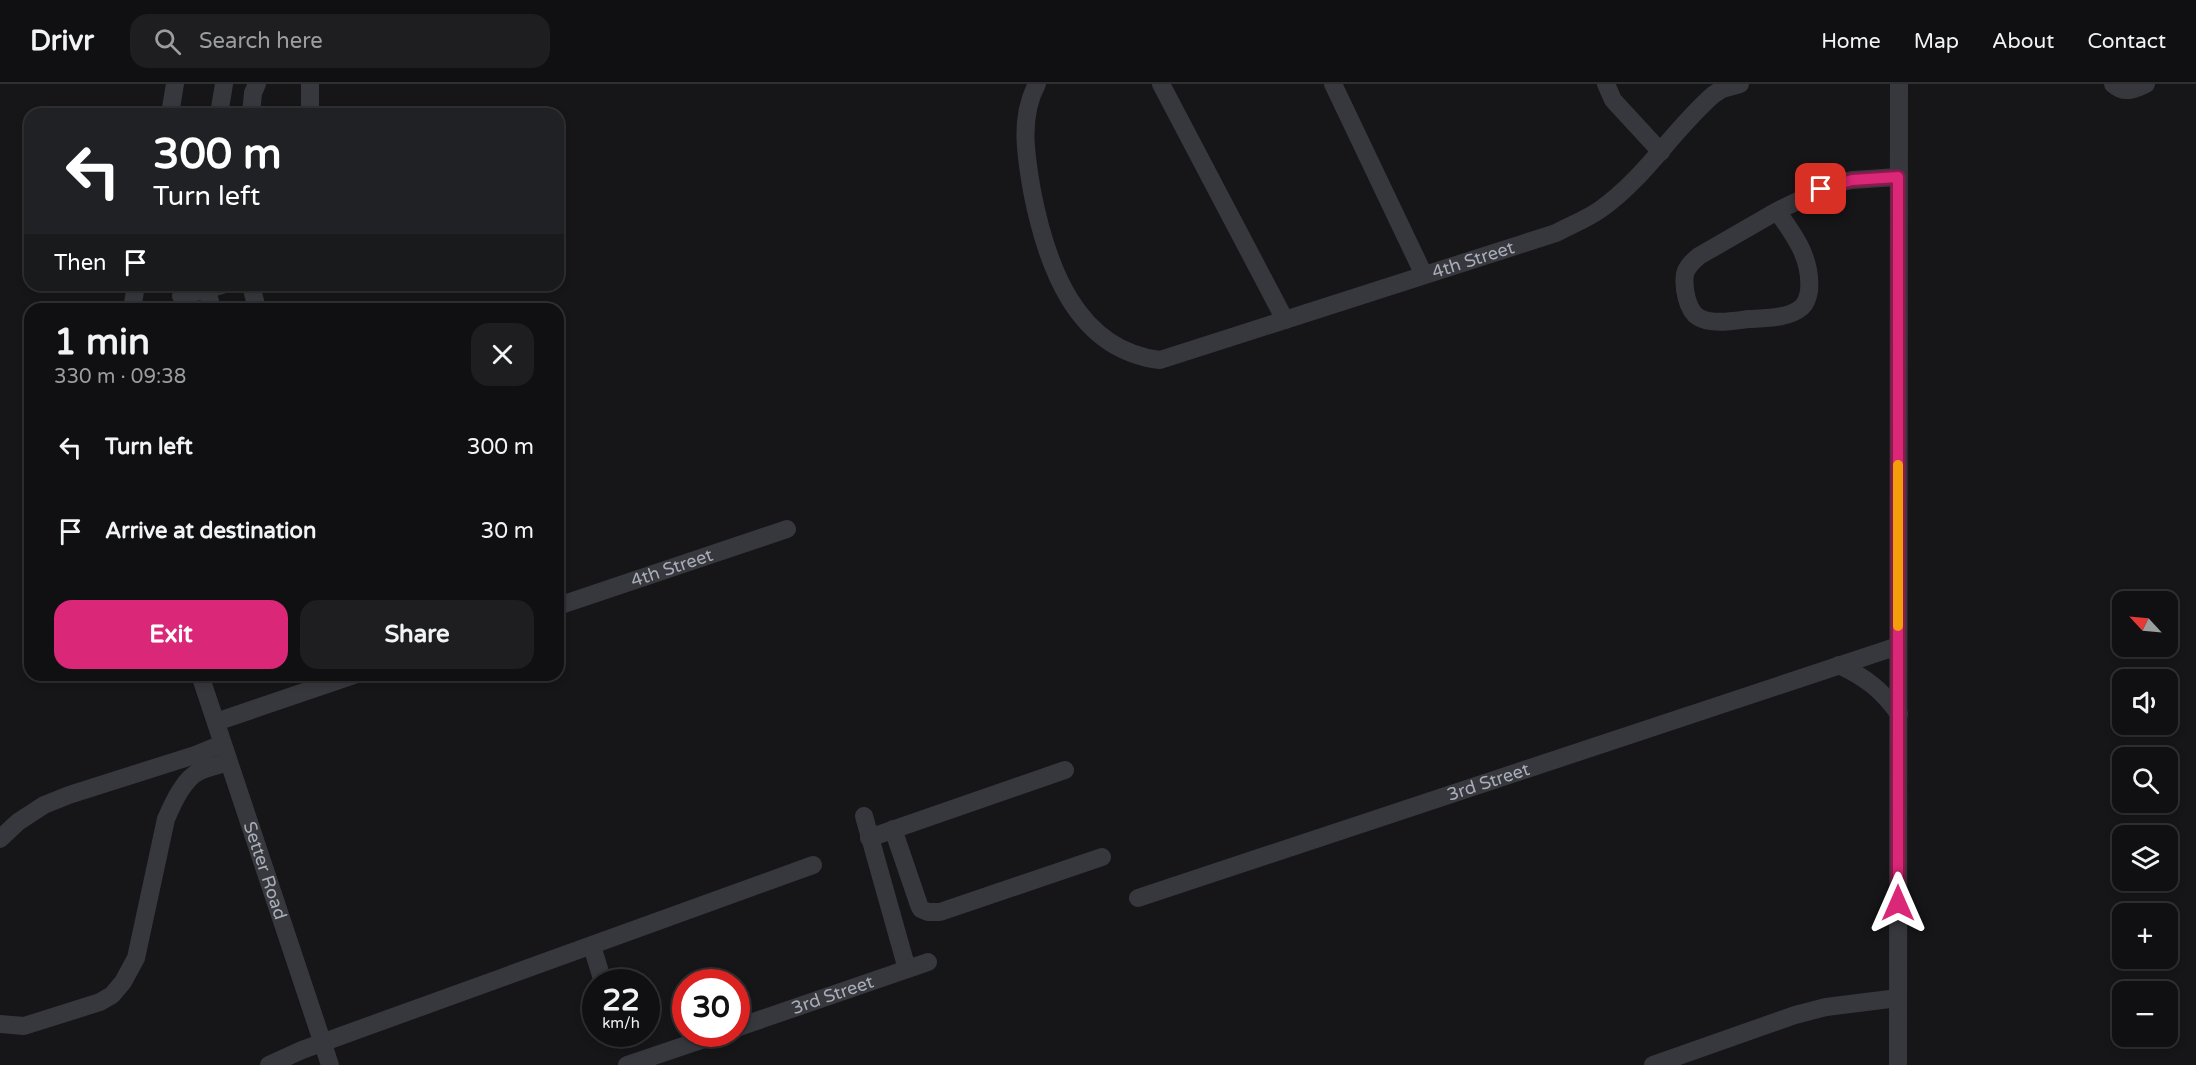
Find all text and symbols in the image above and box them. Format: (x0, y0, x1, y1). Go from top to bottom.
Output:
search box (130, 14, 550, 68)
text: Drivr (30, 24, 94, 58)
icon: search (151, 25, 184, 58)
text: Search here (199, 28, 323, 54)
text: Home (1821, 29, 1881, 54)
text: Map (1914, 29, 1959, 54)
text: About (1992, 29, 2054, 54)
text: Contact (2087, 29, 2166, 54)
text: 300 m (153, 129, 282, 180)
icon: left (54, 132, 132, 210)
pin (1795, 163, 1846, 214)
icon: arrive (1804, 172, 1837, 205)
text: Turn left (153, 180, 260, 213)
street label: 4th Street (1429, 236, 1517, 283)
icon: arrive (119, 246, 152, 279)
text: Then (54, 250, 107, 276)
text: 1 min (54, 321, 150, 364)
button: close (471, 323, 534, 386)
text: 330 m · 09:38 (54, 365, 186, 389)
icon: left (54, 431, 87, 464)
text: Turn left (105, 434, 193, 460)
text: 300 m (467, 434, 534, 460)
icon: arrive (54, 515, 87, 548)
text: Arrive at destination (105, 518, 316, 544)
text: 30 m (480, 518, 534, 544)
street label: 4th Street (628, 544, 716, 592)
north arrow (2112, 591, 2178, 657)
map controls (2112, 591, 2178, 1047)
button: Exit (54, 600, 288, 669)
button: Share (300, 600, 534, 669)
button: sound (2112, 669, 2178, 735)
button: search (2112, 747, 2178, 813)
street label: 3rd Street (1444, 758, 1532, 806)
street label: Setter Road (239, 819, 292, 922)
button: layers (2112, 825, 2178, 891)
position arrow (1866, 871, 1930, 935)
button: + (2112, 903, 2178, 969)
speed limit sign: 30 (672, 969, 750, 1047)
street label: 3rd Street (788, 971, 877, 1019)
button: − (2112, 981, 2178, 1047)
text: 22 (602, 982, 640, 1019)
text: km/h (602, 1014, 640, 1032)

